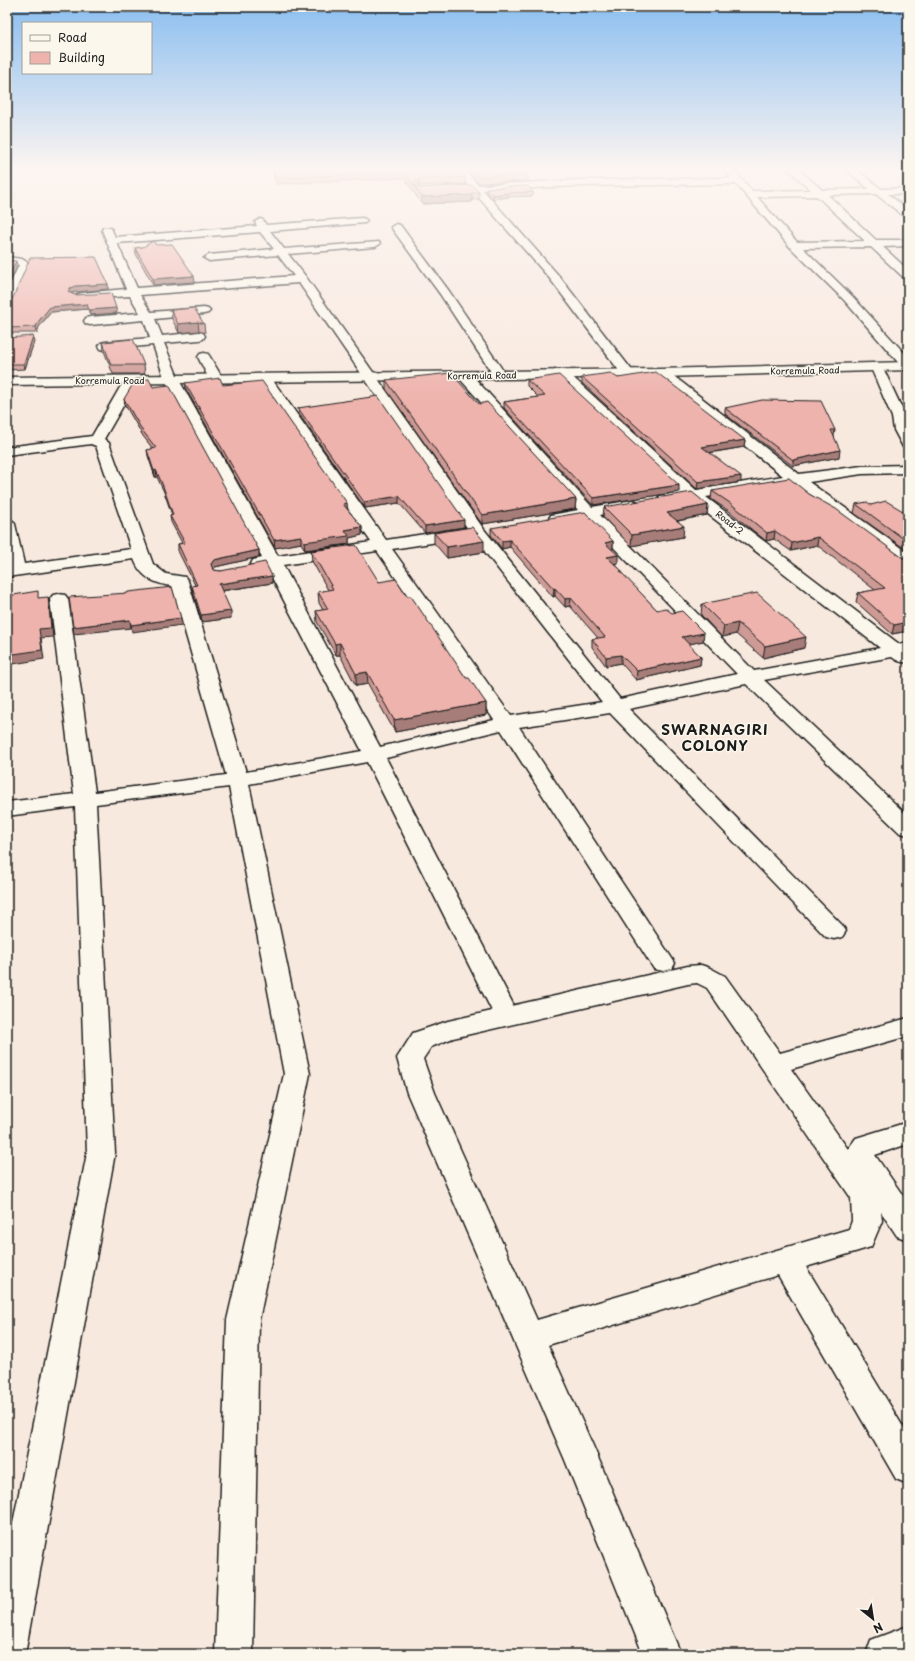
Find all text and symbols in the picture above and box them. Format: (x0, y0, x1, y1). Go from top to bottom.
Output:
legend (22, 22, 152, 74)
text: Road (58, 28, 87, 46)
text: Building (58, 48, 105, 66)
street label: Korremula Road (770, 362, 840, 378)
street label: Korremula Road (447, 367, 517, 383)
street label: Korremula Road (75, 373, 145, 387)
street label: Road-2 (713, 507, 747, 537)
district label: SWARNAGIRI COLONY (661, 719, 769, 756)
north arrow (853, 1599, 893, 1639)
text: N (870, 1619, 886, 1638)

